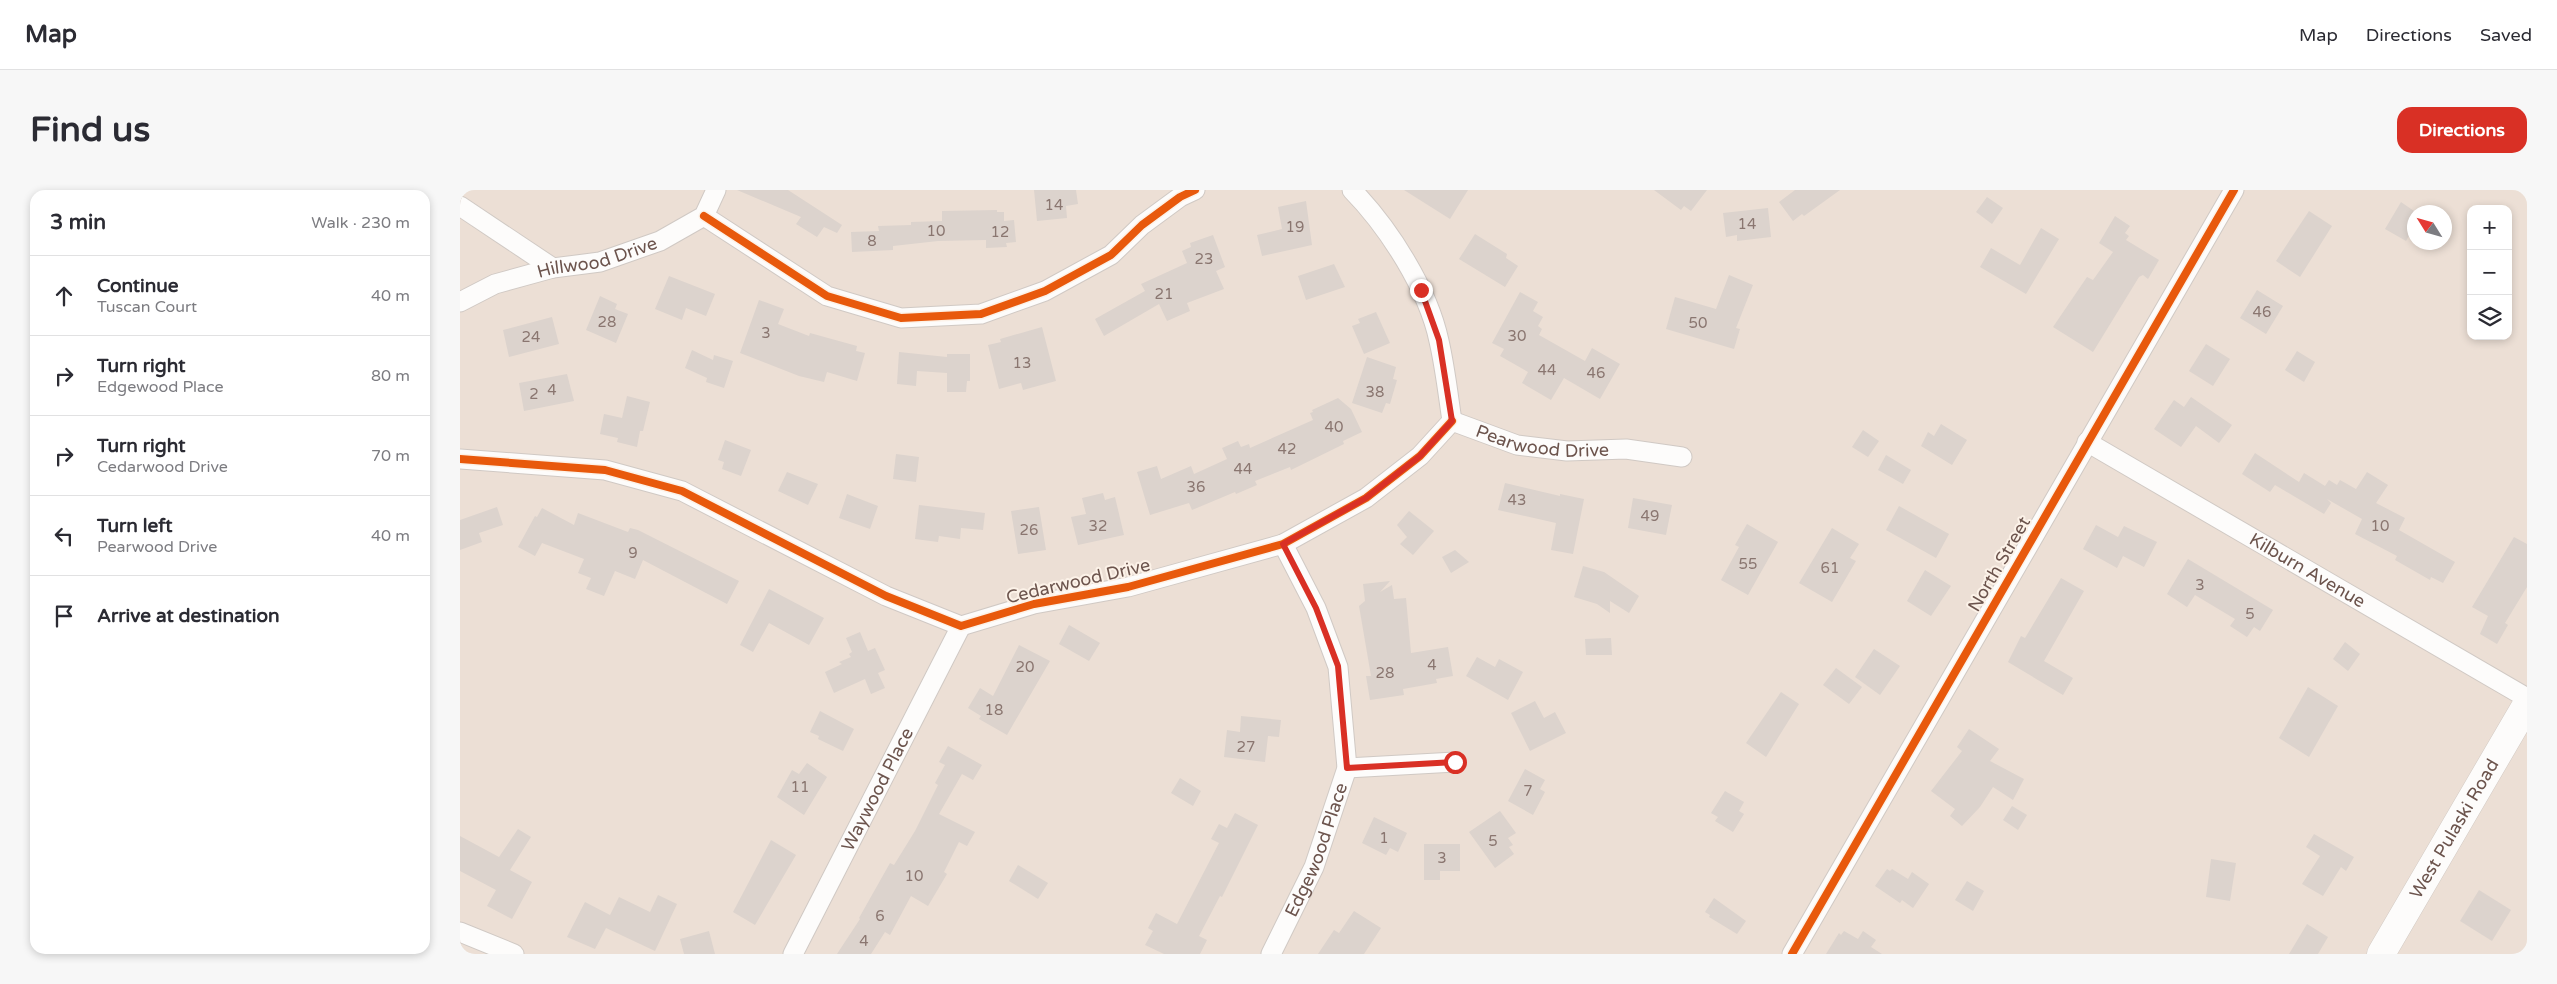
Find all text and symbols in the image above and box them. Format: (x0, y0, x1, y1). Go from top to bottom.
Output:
text: Map (25, 20, 77, 49)
text: Map (2299, 24, 2338, 46)
text: Directions (2366, 24, 2452, 46)
text: Saved (2480, 24, 2532, 46)
button: Directions (2397, 107, 2527, 153)
text: Find us (30, 109, 150, 151)
house number: 14 (1045, 196, 1063, 214)
north arrow (2407, 205, 2452, 250)
map controls (2467, 205, 2512, 340)
button: + (2467, 205, 2512, 250)
text: 3 min (50, 210, 106, 235)
text: Walk · 230 m (311, 213, 410, 233)
house number: 14 (1738, 215, 1756, 233)
house number: 19 (1286, 218, 1304, 236)
house number: 10 (927, 222, 945, 240)
house number: 12 (991, 223, 1009, 241)
street label: Hillwood Drive (534, 232, 660, 283)
house number: 8 (867, 232, 877, 250)
house number: 23 (1195, 250, 1213, 268)
button: − (2467, 250, 2512, 295)
text: Continue (97, 275, 179, 297)
route end (1410, 279, 1433, 302)
icon: ahead (50, 282, 78, 310)
house number: 21 (1155, 285, 1173, 303)
text: 40 m (371, 286, 410, 306)
button: layers (2467, 295, 2512, 340)
text: Tuscan Court (97, 297, 197, 317)
house number: 46 (2253, 303, 2271, 321)
house number: 28 (598, 313, 616, 331)
house number: 50 (1689, 314, 1707, 332)
house number: 3 (761, 324, 771, 342)
house number: 30 (1508, 327, 1526, 345)
house number: 24 (522, 328, 540, 346)
house number: 13 (1013, 354, 1031, 372)
text: Turn right (97, 355, 185, 377)
house number: 44 (1538, 361, 1556, 379)
icon: right (50, 362, 78, 390)
house number: 46 (1587, 364, 1605, 382)
text: 80 m (371, 366, 410, 386)
text: Edgewood Place (97, 377, 224, 397)
house number: 4 (547, 381, 557, 399)
house number: 38 (1366, 383, 1384, 401)
house number: 2 (529, 385, 539, 403)
house number: 40 (1325, 418, 1343, 436)
street label: Pearwood Drive (1473, 420, 1609, 462)
text: Turn right (97, 435, 185, 457)
house number: 42 (1278, 440, 1296, 458)
icon: right (50, 442, 78, 470)
text: 70 m (371, 446, 410, 466)
text: Cedarwood Drive (97, 457, 228, 477)
house number: 44 (1234, 460, 1252, 478)
house number: 36 (1187, 478, 1205, 496)
house number: 43 (1508, 491, 1526, 509)
house number: 49 (1641, 507, 1659, 525)
street label: North Street (1963, 512, 2035, 615)
text: Turn left (97, 515, 173, 537)
house number: 32 (1089, 517, 1107, 535)
house number: 10 (2371, 517, 2389, 535)
house number: 26 (1020, 521, 1038, 539)
icon: left (50, 522, 78, 550)
text: 40 m (371, 526, 410, 546)
street label: Kilburn Avenue (2246, 528, 2369, 613)
text: Pearwood Drive (97, 537, 217, 557)
house number: 9 (628, 544, 638, 562)
street label: Cedarwood Drive (1004, 554, 1152, 608)
house number: 55 (1739, 555, 1757, 573)
house number: 61 (1821, 559, 1839, 577)
house number: 3 (2195, 576, 2205, 594)
icon: arrive (50, 602, 78, 630)
text: Arrive at destination (97, 605, 280, 627)
house number: 5 (2245, 605, 2255, 623)
house number: 4 (1427, 656, 1437, 674)
house number: 20 (1016, 658, 1034, 676)
house number: 28 (1376, 664, 1394, 682)
house number: 18 (985, 701, 1003, 719)
street label: Waywood Place (837, 724, 918, 855)
house number: 27 (1237, 738, 1255, 756)
route start (1444, 751, 1467, 774)
street label: West Pulaski Road (2405, 755, 2504, 903)
house number: 11 (791, 778, 809, 796)
street label: Edgewood Place (1280, 780, 1352, 921)
house number: 7 (1523, 782, 1533, 800)
house number: 1 (1379, 829, 1389, 847)
house number: 5 (1488, 832, 1498, 850)
house number: 3 (1437, 849, 1447, 867)
house number: 10 (905, 867, 923, 885)
house number: 6 (875, 907, 885, 925)
house number: 4 (859, 932, 869, 950)

